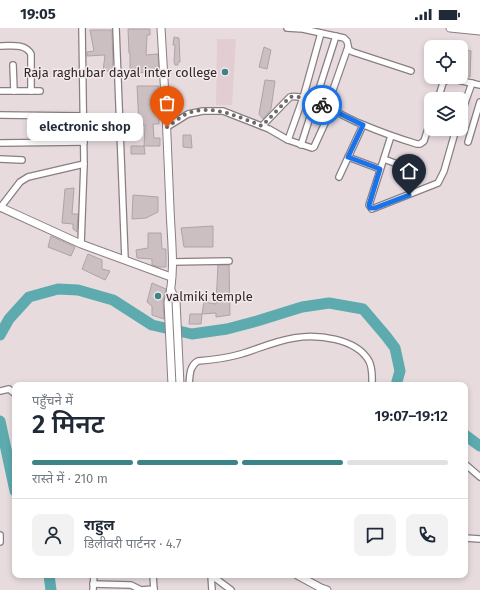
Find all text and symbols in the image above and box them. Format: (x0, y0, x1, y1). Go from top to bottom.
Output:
text: 19:05 (20, 5, 56, 23)
map controls (424, 40, 468, 136)
button: locate (424, 40, 468, 84)
place label: Raja raghubar dayal inter college (23, 65, 217, 80)
marker: Raja raghubar dayal inter college (220, 67, 230, 77)
courier (302, 85, 342, 125)
pin (150, 86, 184, 127)
icon: bag (156, 92, 178, 114)
button: layers (424, 92, 468, 136)
icon: bike (311, 94, 333, 116)
callout: electronic shop (27, 113, 143, 141)
text: electronic shop (39, 119, 131, 134)
pin (392, 154, 426, 195)
icon: home (398, 160, 420, 182)
place label: valmiki temple (166, 289, 253, 304)
marker: valmiki temple (153, 291, 163, 301)
text: पहुँचने में (32, 393, 73, 408)
text: 19:07–19:12 (374, 407, 448, 425)
text: 2 मिनट (32, 409, 104, 440)
text: रास्ते में · 210 m (32, 471, 108, 486)
button: person (32, 514, 74, 556)
button: chat (354, 514, 396, 556)
button: phone (406, 514, 448, 556)
text: राहुल (84, 516, 115, 534)
text: डिलीवरी पार्टनर · 4.7 (84, 536, 182, 551)

